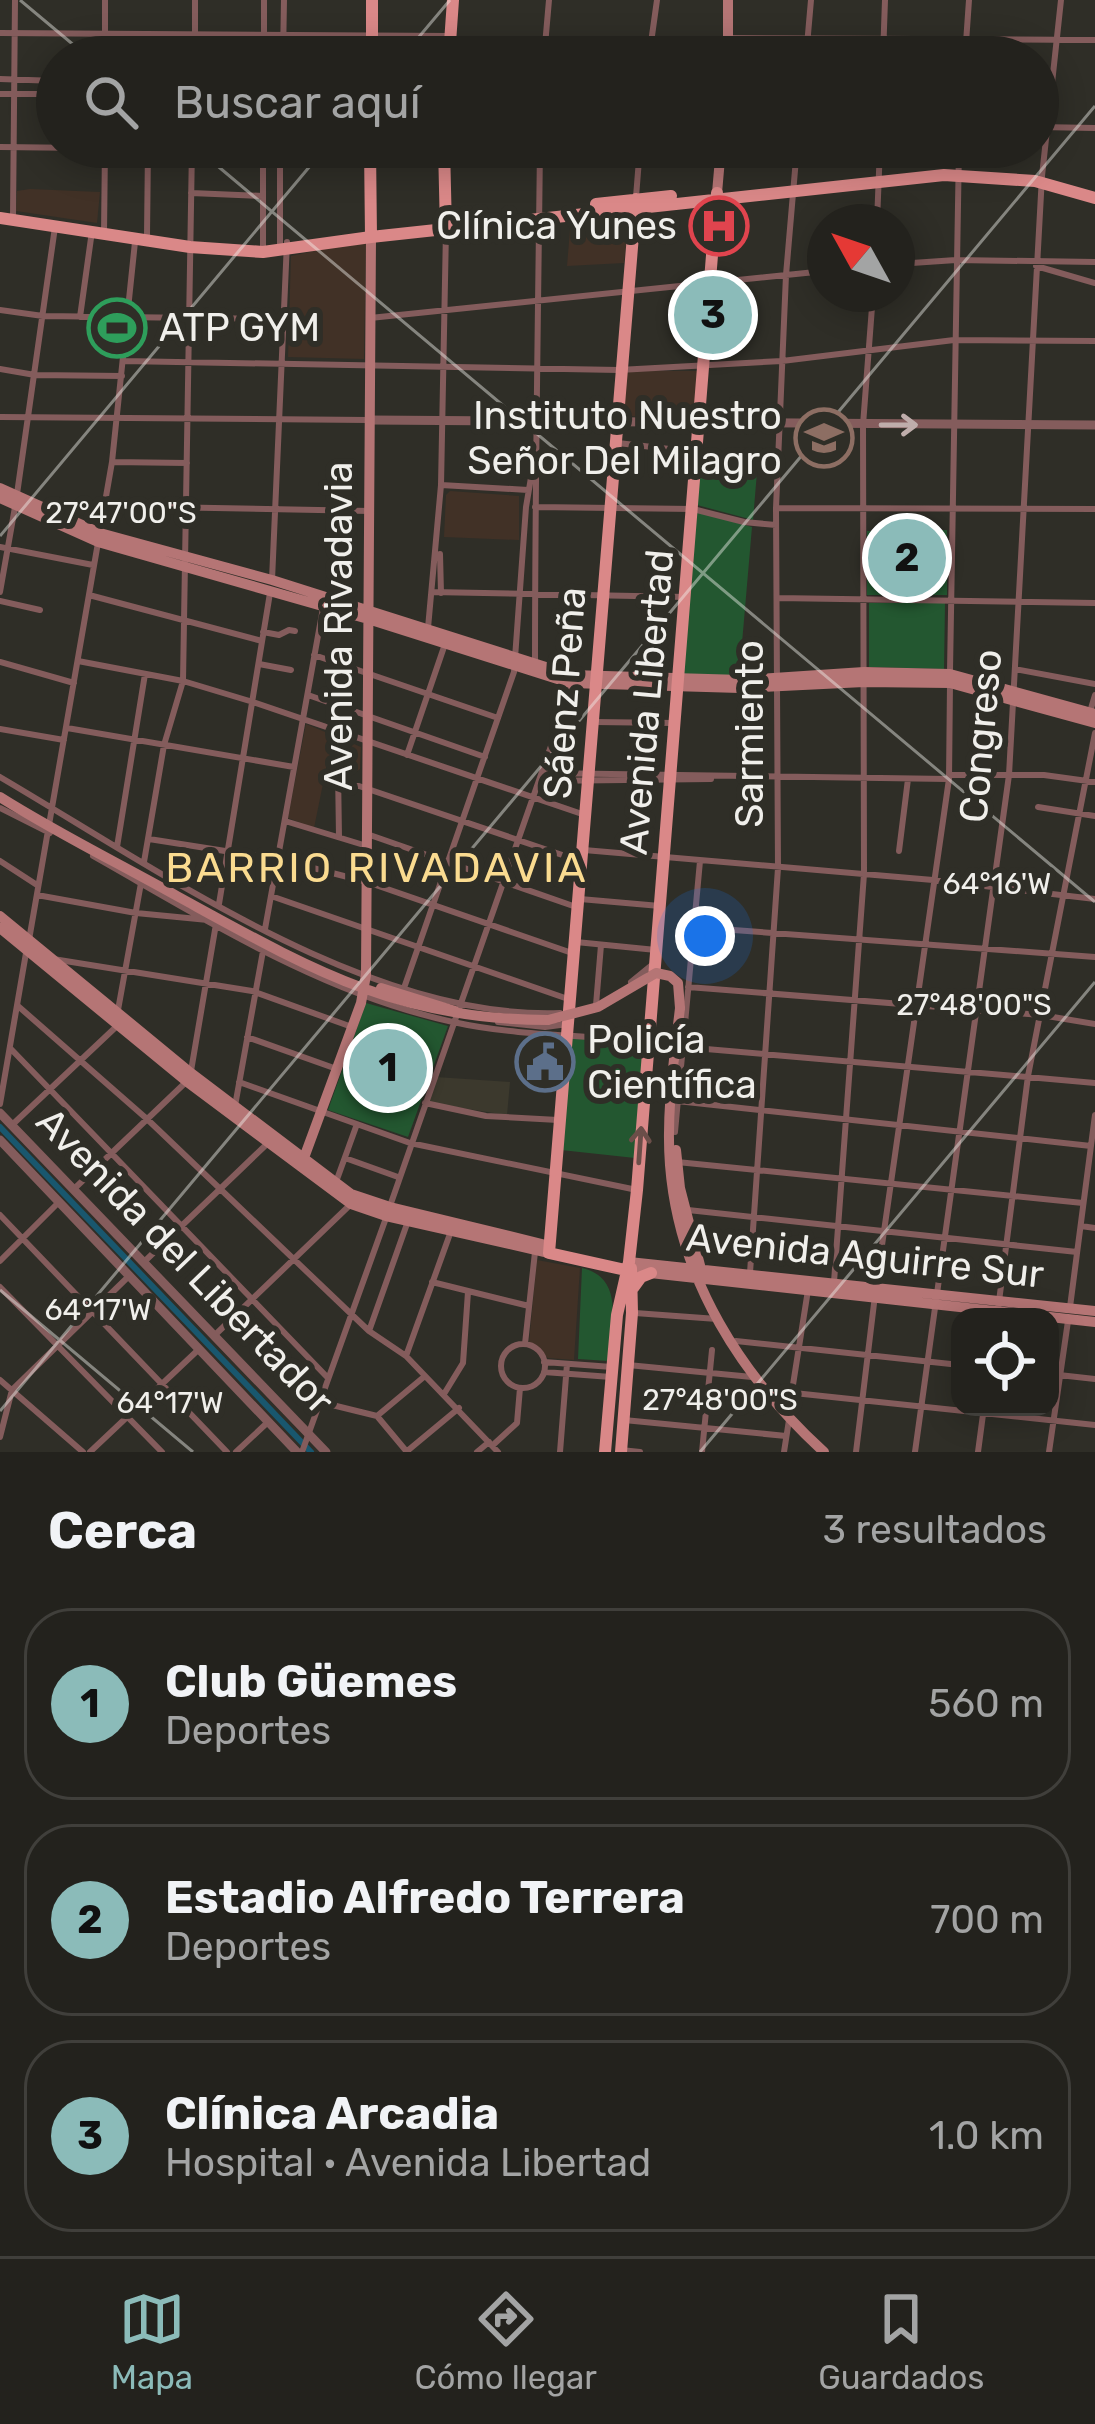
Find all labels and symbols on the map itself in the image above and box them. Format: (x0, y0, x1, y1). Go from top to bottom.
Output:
hospital icon: Clínica Yunes (688, 195, 750, 257)
place label: Clínica Yunes (436, 203, 677, 249)
north arrow (807, 204, 915, 312)
pin: 3 (674, 270, 752, 360)
sports icon: ATP GYM (86, 297, 148, 359)
place label: ATP GYM (159, 305, 320, 351)
place label: Instituto Nuestro Señor Del Milagro (467, 393, 782, 484)
school or university icon: Instituto Nuestro Señor Del Milagro (793, 407, 855, 469)
one-way arrow (879, 414, 918, 436)
street label: Avenida Rivadavia (316, 461, 362, 791)
text: 27°47'00"S (45, 495, 197, 531)
pin: 2 (868, 513, 946, 603)
street label: Avenida Libertad (611, 547, 683, 857)
street label: Sáenz Peña (535, 585, 595, 801)
street label: Sarmiento (727, 640, 773, 828)
street label: Congreso (951, 647, 1011, 825)
district label: BARRIO RIVADAVIA (165, 843, 589, 893)
text: 64°16'W (943, 866, 1051, 902)
your location (675, 906, 735, 966)
text: 27°48'00"S (896, 987, 1052, 1023)
place label: Policía Científica (587, 1017, 757, 1108)
pin: 1 (349, 1023, 427, 1113)
public building icon: Policía Científica (514, 1031, 576, 1093)
street label: Avenida del Libertador (27, 1098, 343, 1424)
one-way arrow (629, 1126, 652, 1165)
street label: Avenida Aguirre Sur (684, 1214, 1046, 1298)
text: 64°17'W (44, 1292, 152, 1328)
text: 27°48'00"S (642, 1382, 798, 1418)
text: 64°17'W (116, 1385, 224, 1421)

